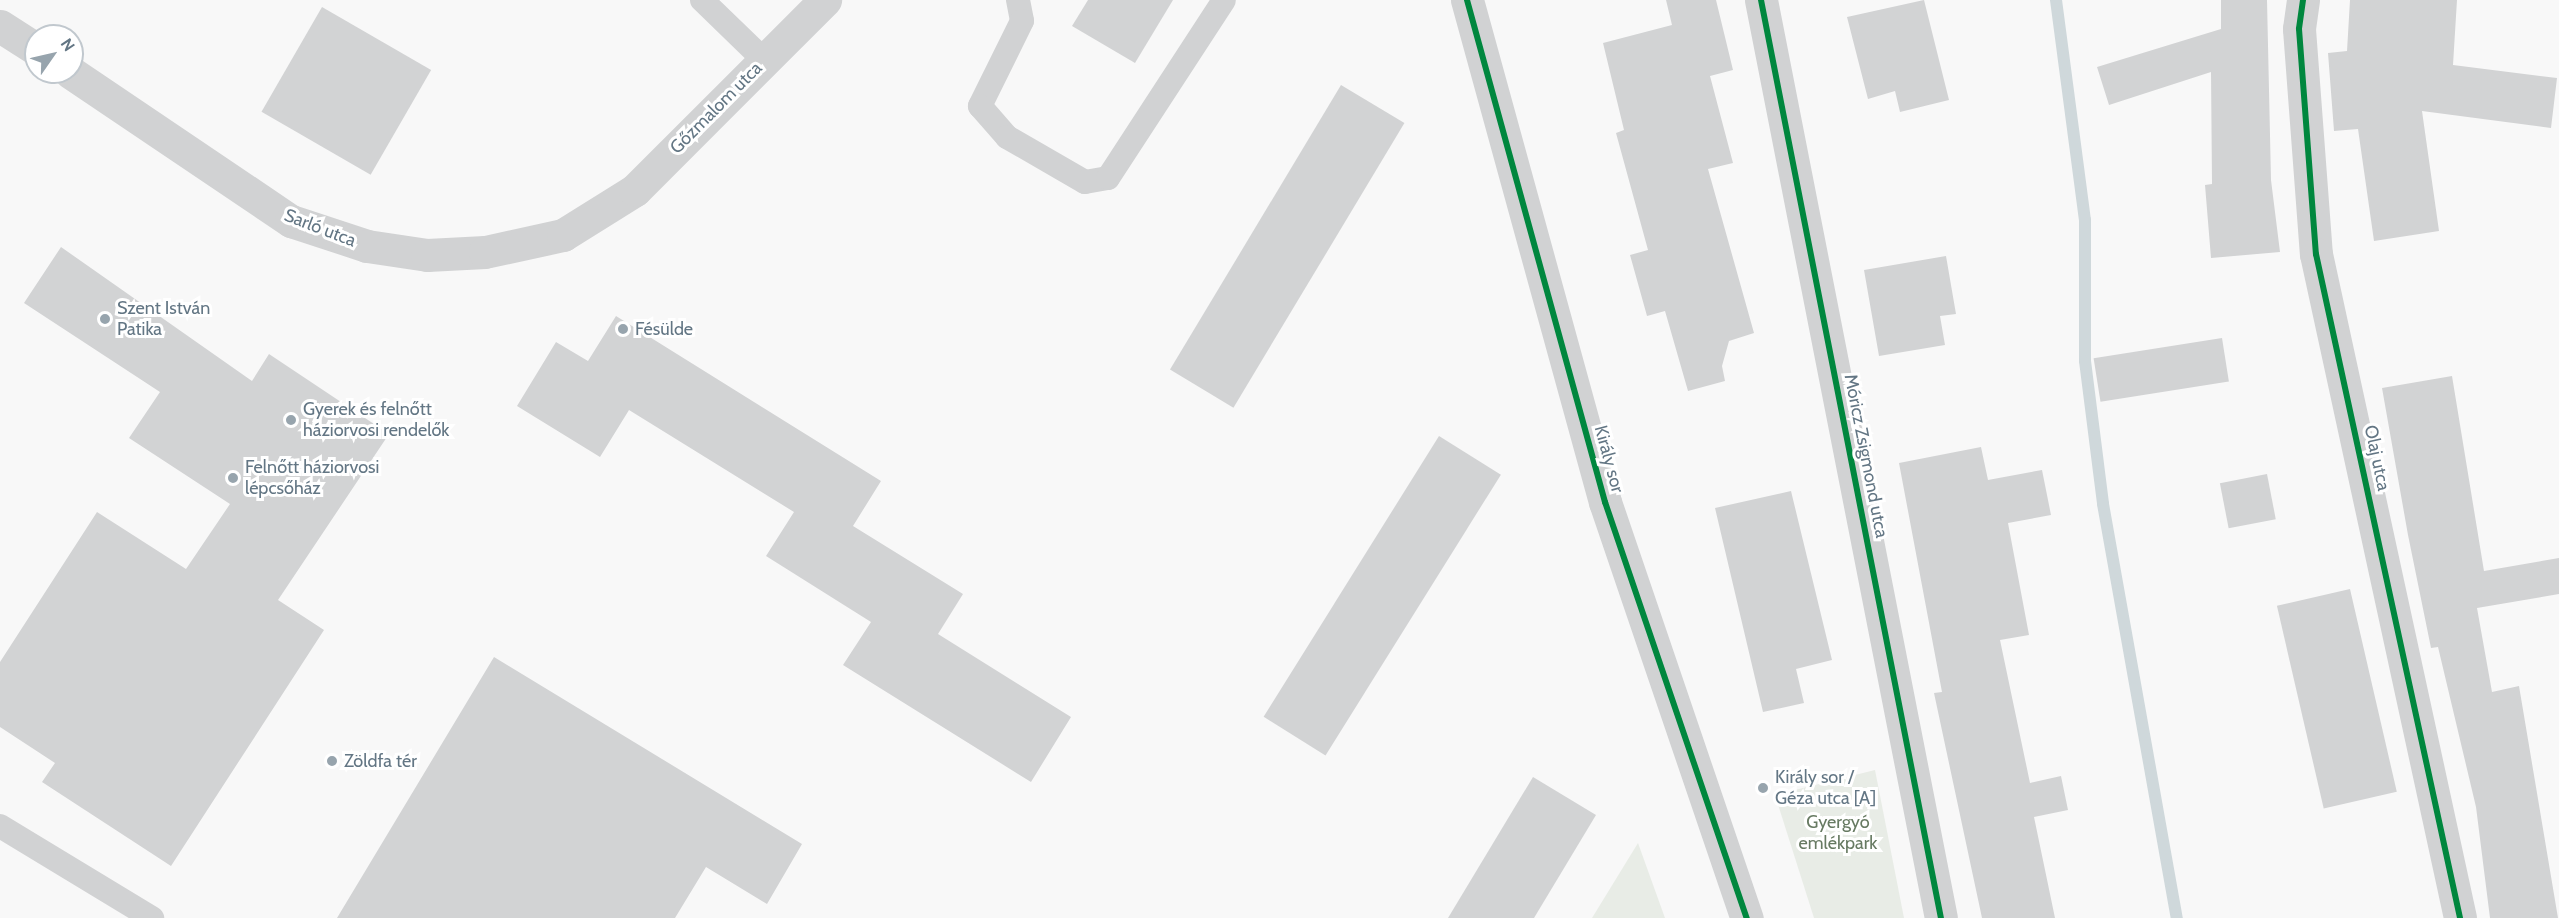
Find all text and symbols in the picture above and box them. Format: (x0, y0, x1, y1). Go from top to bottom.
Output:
north arrow (24, 24, 84, 84)
text: N (57, 35, 79, 55)
street label: Gőzmalom utca (666, 58, 766, 158)
street label: Sarló utca (281, 204, 359, 252)
place label: Szent István Patika (117, 298, 210, 340)
marker: Szent István Patika (98, 312, 112, 326)
place label: Fésülde (635, 318, 693, 340)
marker: Fésülde (616, 322, 630, 336)
street label: Móricz Zsigmond utca (1840, 372, 1892, 540)
place label: Gyerek és felnőtt háziorvosi rendelők (303, 399, 449, 442)
marker: Gyerek és felnőtt háziorvosi rendelők (284, 413, 298, 427)
street label: Király sor (1590, 423, 1628, 495)
street label: Olaj utca (2359, 423, 2395, 493)
place label: Felnőtt háziorvosi lépcsőház (245, 457, 379, 500)
marker: Felnőtt háziorvosi lépcsőház (226, 471, 240, 485)
place label: Zöldfa tér (344, 750, 417, 772)
marker: Zöldfa tér (325, 754, 339, 768)
place label: Király sor / Géza utca [A] (1775, 767, 1876, 810)
marker: Király sor / Géza utca [A] (1756, 781, 1770, 795)
park label: Gyergyó emlékpark (1799, 812, 1877, 854)

